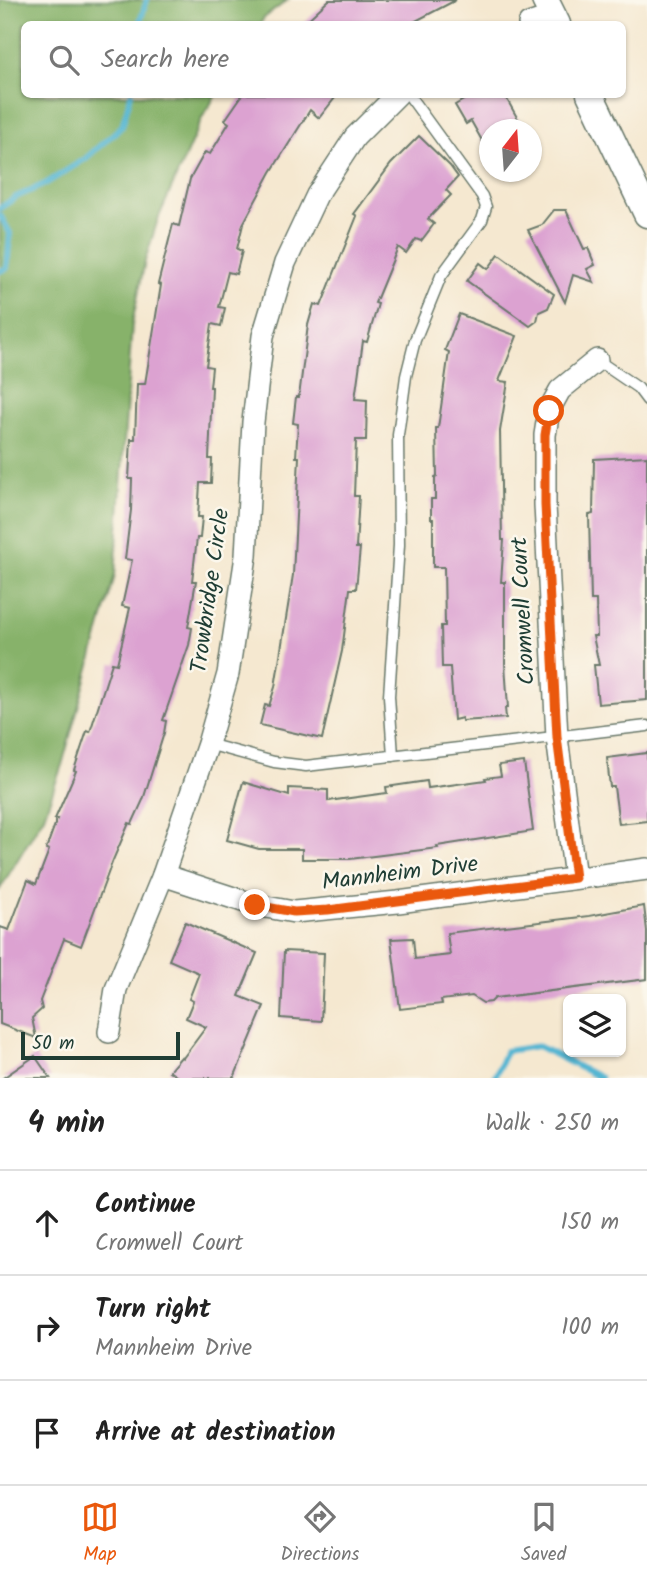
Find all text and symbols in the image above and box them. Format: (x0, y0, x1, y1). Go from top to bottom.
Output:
search box (21, 21, 626, 98)
text: Search here (101, 39, 229, 81)
icon: search (45, 41, 83, 79)
north arrow (479, 119, 542, 182)
route start (533, 395, 564, 426)
street label: Trowbridge Circle (182, 506, 240, 676)
street label: Cromwell Court (502, 535, 546, 686)
street label: Mannheim Drive (320, 847, 480, 901)
route end (239, 889, 270, 920)
map controls (563, 994, 626, 1057)
button: layers (563, 994, 626, 1057)
scale bar (21, 1029, 180, 1061)
text: 50 m (32, 1029, 74, 1059)
text: 4 min (28, 1100, 105, 1148)
text: Walk · 250 m (485, 1106, 619, 1142)
text: Continue (95, 1184, 196, 1226)
icon: ahead (28, 1204, 66, 1242)
text: 150 m (560, 1205, 619, 1241)
text: Cromwell Court (95, 1226, 243, 1262)
text: Turn right (95, 1289, 211, 1331)
icon: right (28, 1309, 66, 1347)
text: 100 m (561, 1310, 619, 1346)
text: Mannheim Drive (95, 1331, 252, 1367)
text: Arrive at destination (95, 1412, 335, 1454)
icon: arrive (28, 1414, 66, 1452)
tab: Map (81, 1498, 119, 1570)
tab: Directions (281, 1498, 359, 1570)
tab: Saved (521, 1498, 566, 1570)

